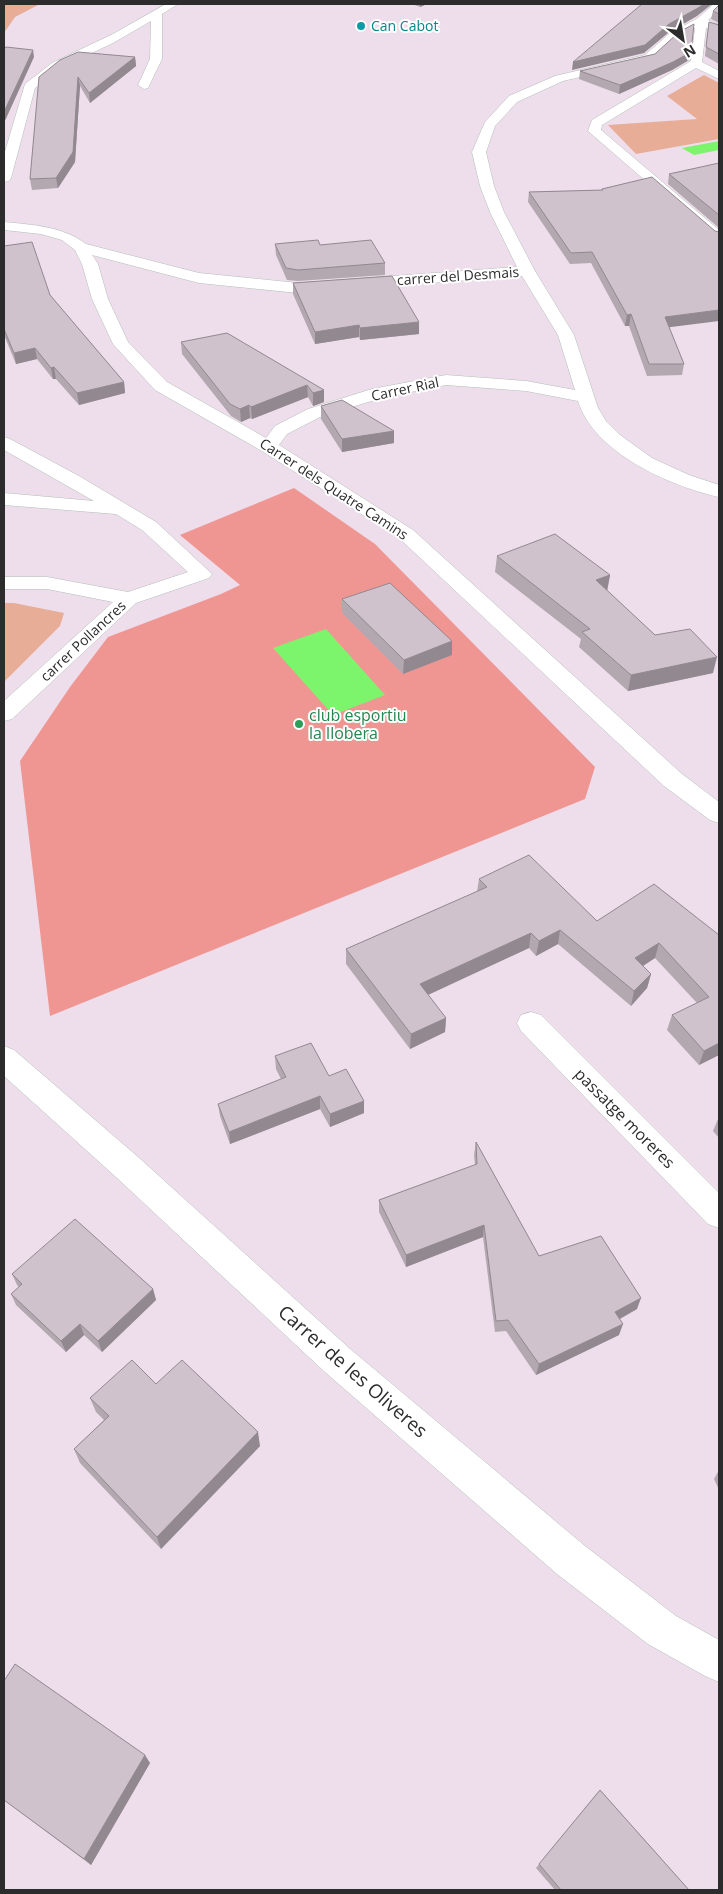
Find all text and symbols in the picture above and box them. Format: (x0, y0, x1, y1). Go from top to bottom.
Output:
north arrow (658, 15, 708, 65)
place label: Can Cabot (371, 16, 438, 35)
marker: Can Cabot (355, 20, 367, 32)
text: N (680, 40, 700, 63)
street label: carrer del Desmais (396, 262, 520, 289)
street label: Carrer Rial (369, 372, 440, 405)
street label: Carrer dels Quatre Camins (256, 433, 412, 544)
street label: carrer Pollancres (36, 596, 130, 685)
place label: club esportiu la llobera (309, 704, 407, 744)
marker: club esportiu la llobera (293, 718, 305, 730)
street label: passatge moreres (570, 1063, 680, 1173)
street label: Carrer de les Oliveres (273, 1299, 433, 1443)

